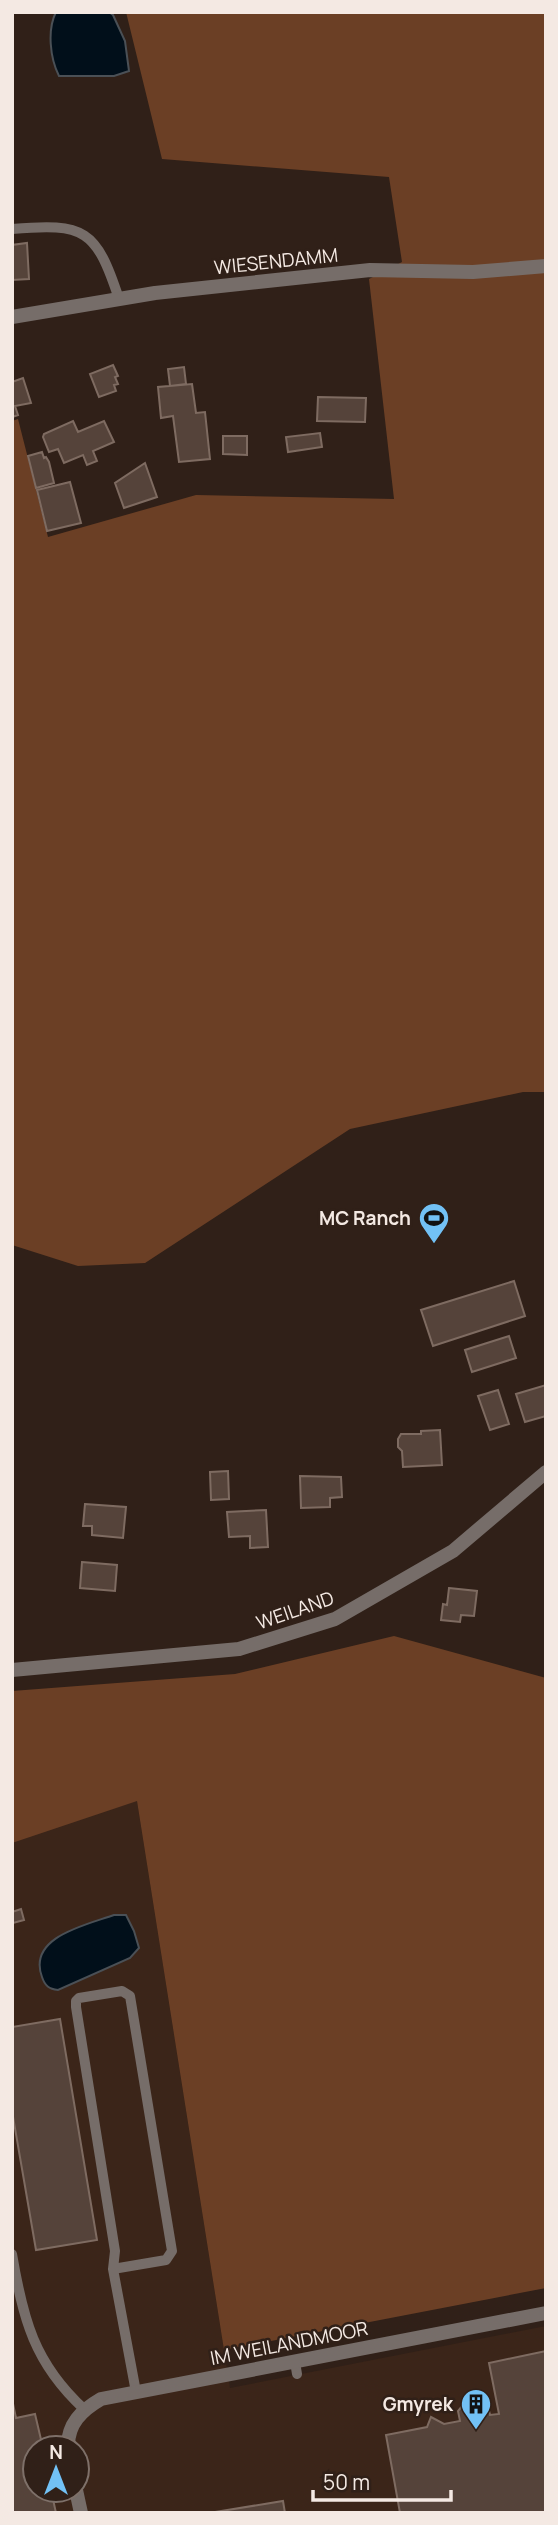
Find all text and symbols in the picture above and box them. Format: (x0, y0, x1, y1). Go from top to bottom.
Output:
street label: WIESENDAMM (213, 242, 339, 280)
sports icon: MC Ranch (417, 1201, 451, 1245)
place label: MC Ranch (319, 1205, 411, 1231)
street label: WEILAND (253, 1585, 337, 1635)
street label: IM WEILANDMOOR (208, 2315, 370, 2371)
building icon: Gmyrek (459, 2387, 493, 2431)
place label: Gmyrek (383, 2391, 454, 2417)
north arrow (21, 2434, 91, 2504)
text: N (49, 2439, 63, 2465)
scale bar (313, 2458, 451, 2502)
text: 50 m (323, 2468, 370, 2496)

